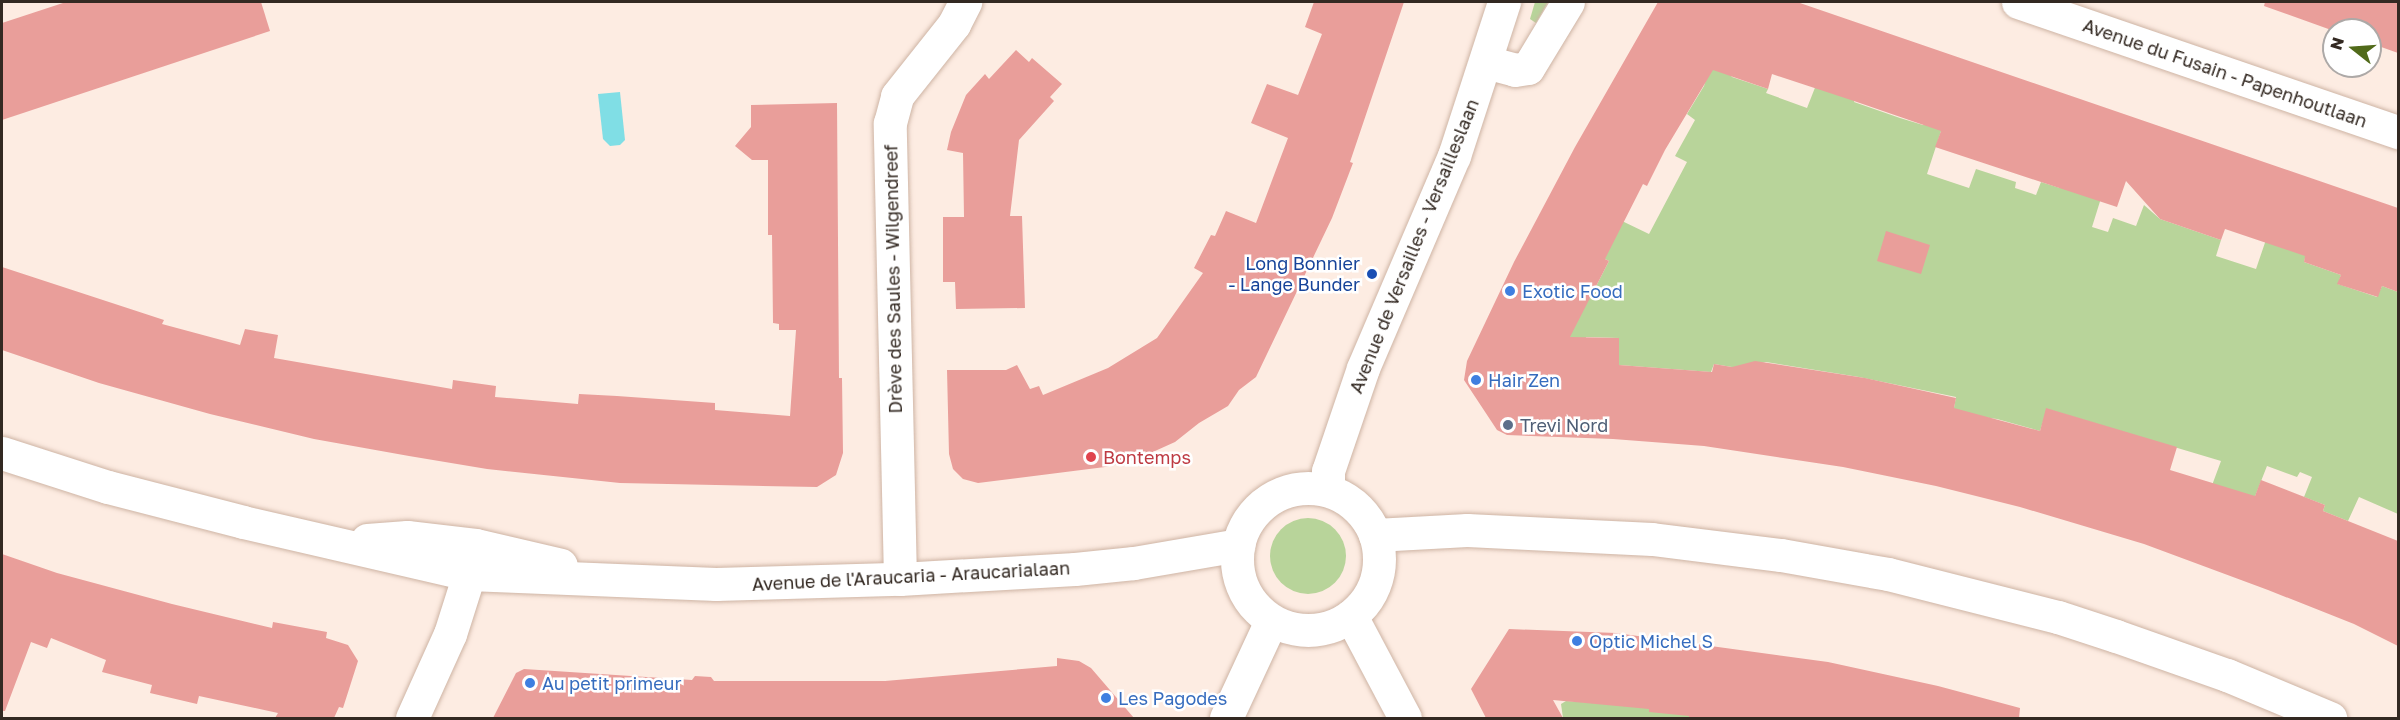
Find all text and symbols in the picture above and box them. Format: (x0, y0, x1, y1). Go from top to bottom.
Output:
street label: Avenue du Fusain - Papenhoutlaan (2080, 14, 2370, 132)
north arrow (2322, 18, 2382, 78)
text: N (2325, 35, 2348, 52)
street label: Avenue de Versailles - Versailleslaan (1345, 96, 1483, 396)
street label: Drève des Saules - Wilgendreef (880, 144, 906, 414)
place label: Long Bonnier - Lange Bunder (1228, 253, 1360, 296)
marker: Long Bonnier - Lange Bunder (1365, 267, 1379, 281)
place label: Exotic Food (1522, 280, 1623, 302)
marker: Exotic Food (1503, 284, 1517, 298)
place label: Hair Zen (1488, 369, 1560, 391)
marker: Hair Zen (1469, 373, 1483, 387)
place label: Trevi Nord (1520, 414, 1608, 436)
marker: Trevi Nord (1501, 418, 1515, 432)
place label: Bontemps (1103, 446, 1191, 468)
marker: Bontemps (1084, 450, 1098, 464)
street label: Avenue de l'Araucaria - Araucarialaan (751, 557, 1071, 595)
place label: Optic Michel S (1589, 630, 1713, 652)
marker: Optic Michel S (1570, 634, 1584, 648)
place label: Au petit primeur (542, 672, 682, 694)
marker: Au petit primeur (523, 676, 537, 690)
place label: Les Pagodes (1118, 687, 1227, 709)
marker: Les Pagodes (1099, 691, 1113, 705)

